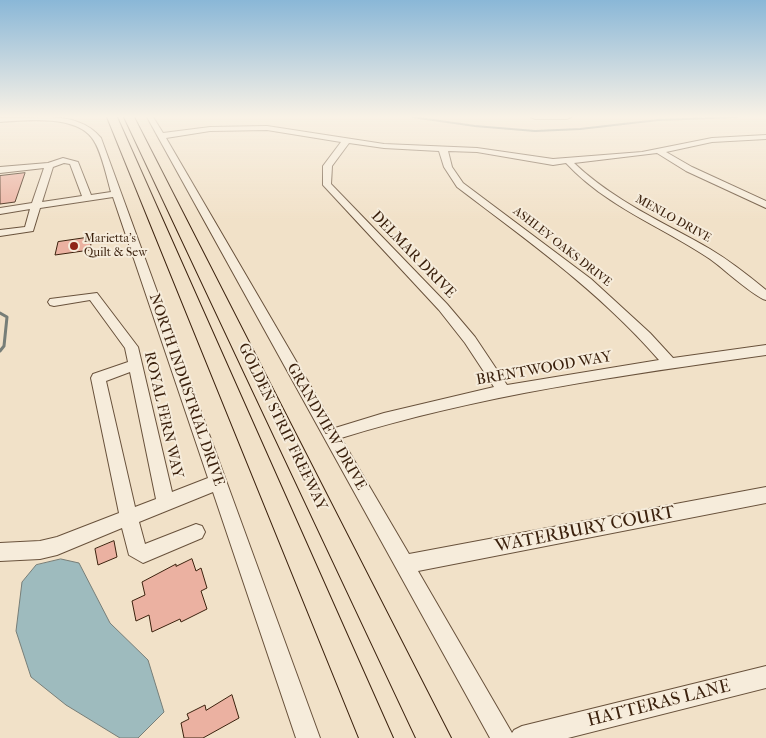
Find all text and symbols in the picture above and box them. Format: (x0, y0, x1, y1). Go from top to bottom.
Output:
street label: MENLO DRIVE (633, 192, 713, 246)
street label: ASHLEY OAKS DRIVE (510, 204, 614, 290)
street label: DELMAR DRIVE (367, 208, 459, 302)
place label: Marietta's Quilt & Sew (84, 232, 147, 260)
marker: Marietta's Quilt & Sew (68, 240, 80, 252)
street label: NORTH INDUSTRIAL DRIVE (145, 291, 227, 489)
street label: GOLDEN STRIP FREEWAY (234, 341, 330, 513)
street label: BRENTWOOD WAY (475, 348, 613, 390)
street label: ROYAL FERN WAY (140, 350, 186, 480)
street label: GRANDVIEW DRIVE (282, 360, 370, 494)
street label: WATERBURY COURT (493, 502, 677, 558)
street label: HATTERAS LANE (585, 676, 733, 732)

